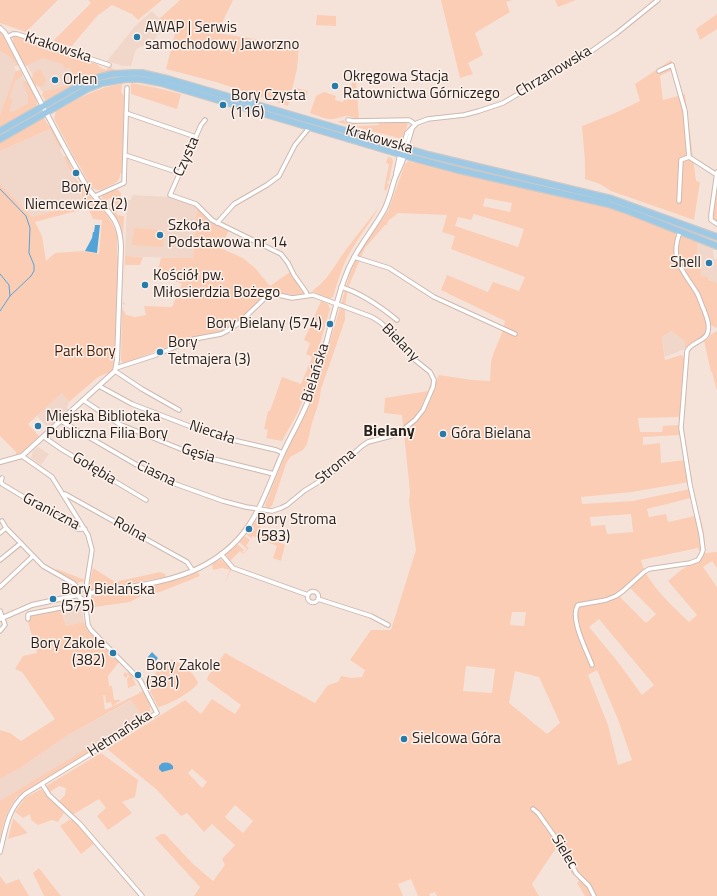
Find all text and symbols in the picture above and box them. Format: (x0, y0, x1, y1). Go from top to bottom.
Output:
place label: AWAP | Serwis samochodowy Jaworzno (145, 19, 299, 54)
street label: Krakowska (22, 29, 94, 67)
marker: AWAP | Serwis samochodowy Jaworzno (132, 32, 142, 42)
street label: Chrzanowska (513, 42, 595, 102)
place label: Okręgowa Stacja Ratownictwa Górniczego (343, 68, 500, 103)
place label: Orlen (63, 71, 97, 89)
marker: Orlen (50, 75, 60, 85)
marker: Okręgowa Stacja Ratownictwa Górniczego (330, 81, 340, 91)
place label: Bory Czysta (116) (231, 87, 306, 122)
marker: Bory Czysta (116) (218, 100, 228, 110)
street label: Krakowska (343, 122, 415, 158)
street label: Czysta (170, 134, 204, 180)
marker: Bory Niemcewicza (2) (71, 168, 81, 178)
place label: Bory Niemcewicza (2) (25, 179, 127, 214)
place label: Szkoła Podstawowa nr 14 (168, 217, 287, 252)
marker: Szkoła Podstawowa nr 14 (155, 230, 165, 240)
place label: Shell (670, 254, 701, 272)
marker: Shell (704, 258, 714, 268)
place label: Kościół pw. Miłosierdzia Bożego (153, 267, 280, 302)
marker: Kościół pw. Miłosierdzia Bożego (140, 280, 150, 290)
place label: Bory Bielany (574) (206, 315, 322, 333)
marker: Bory Bielany (574) (325, 319, 335, 329)
street label: Bielany (377, 320, 423, 366)
place label: Bory Tetmajera (3) (168, 334, 251, 369)
street label: Bielańska (299, 341, 333, 405)
park label: Park Bory (54, 343, 116, 361)
marker: Bory Tetmajera (3) (155, 347, 165, 357)
place label: Miejska Biblioteka Publiczna Filia Bory (46, 408, 168, 443)
street label: Niecała (187, 417, 237, 449)
marker: Miejska Biblioteka Publiczna Filia Bory (33, 421, 43, 431)
district label: Bielany (363, 422, 415, 442)
place label: Góra Bielana (451, 425, 531, 443)
marker: Góra Bielana (438, 429, 448, 439)
street label: Gęsia (179, 440, 217, 468)
street label: Stroma (312, 445, 360, 489)
street label: Gołębia (69, 449, 119, 489)
street label: Ciasna (133, 457, 179, 491)
street label: Graniczna (19, 489, 83, 535)
place label: Bory Stroma (583) (257, 511, 336, 546)
street label: Rolna (110, 513, 150, 547)
marker: Bory Stroma (583) (244, 524, 254, 534)
place label: Bory Bielańska (575) (61, 581, 155, 616)
marker: Bory Bielańska (575) (48, 594, 58, 604)
place label: Bory Zakole (382) (31, 635, 105, 670)
marker: Bory Zakole (382) (108, 648, 118, 658)
place label: Bory Zakole (381) (146, 657, 220, 692)
marker: Bory Zakole (381) (133, 670, 143, 680)
street label: Hetmańska (85, 707, 155, 761)
place label: Sielcowa Góra (412, 730, 501, 748)
marker: Sielcowa Góra (399, 734, 409, 744)
street label: Sielec (547, 832, 581, 872)

